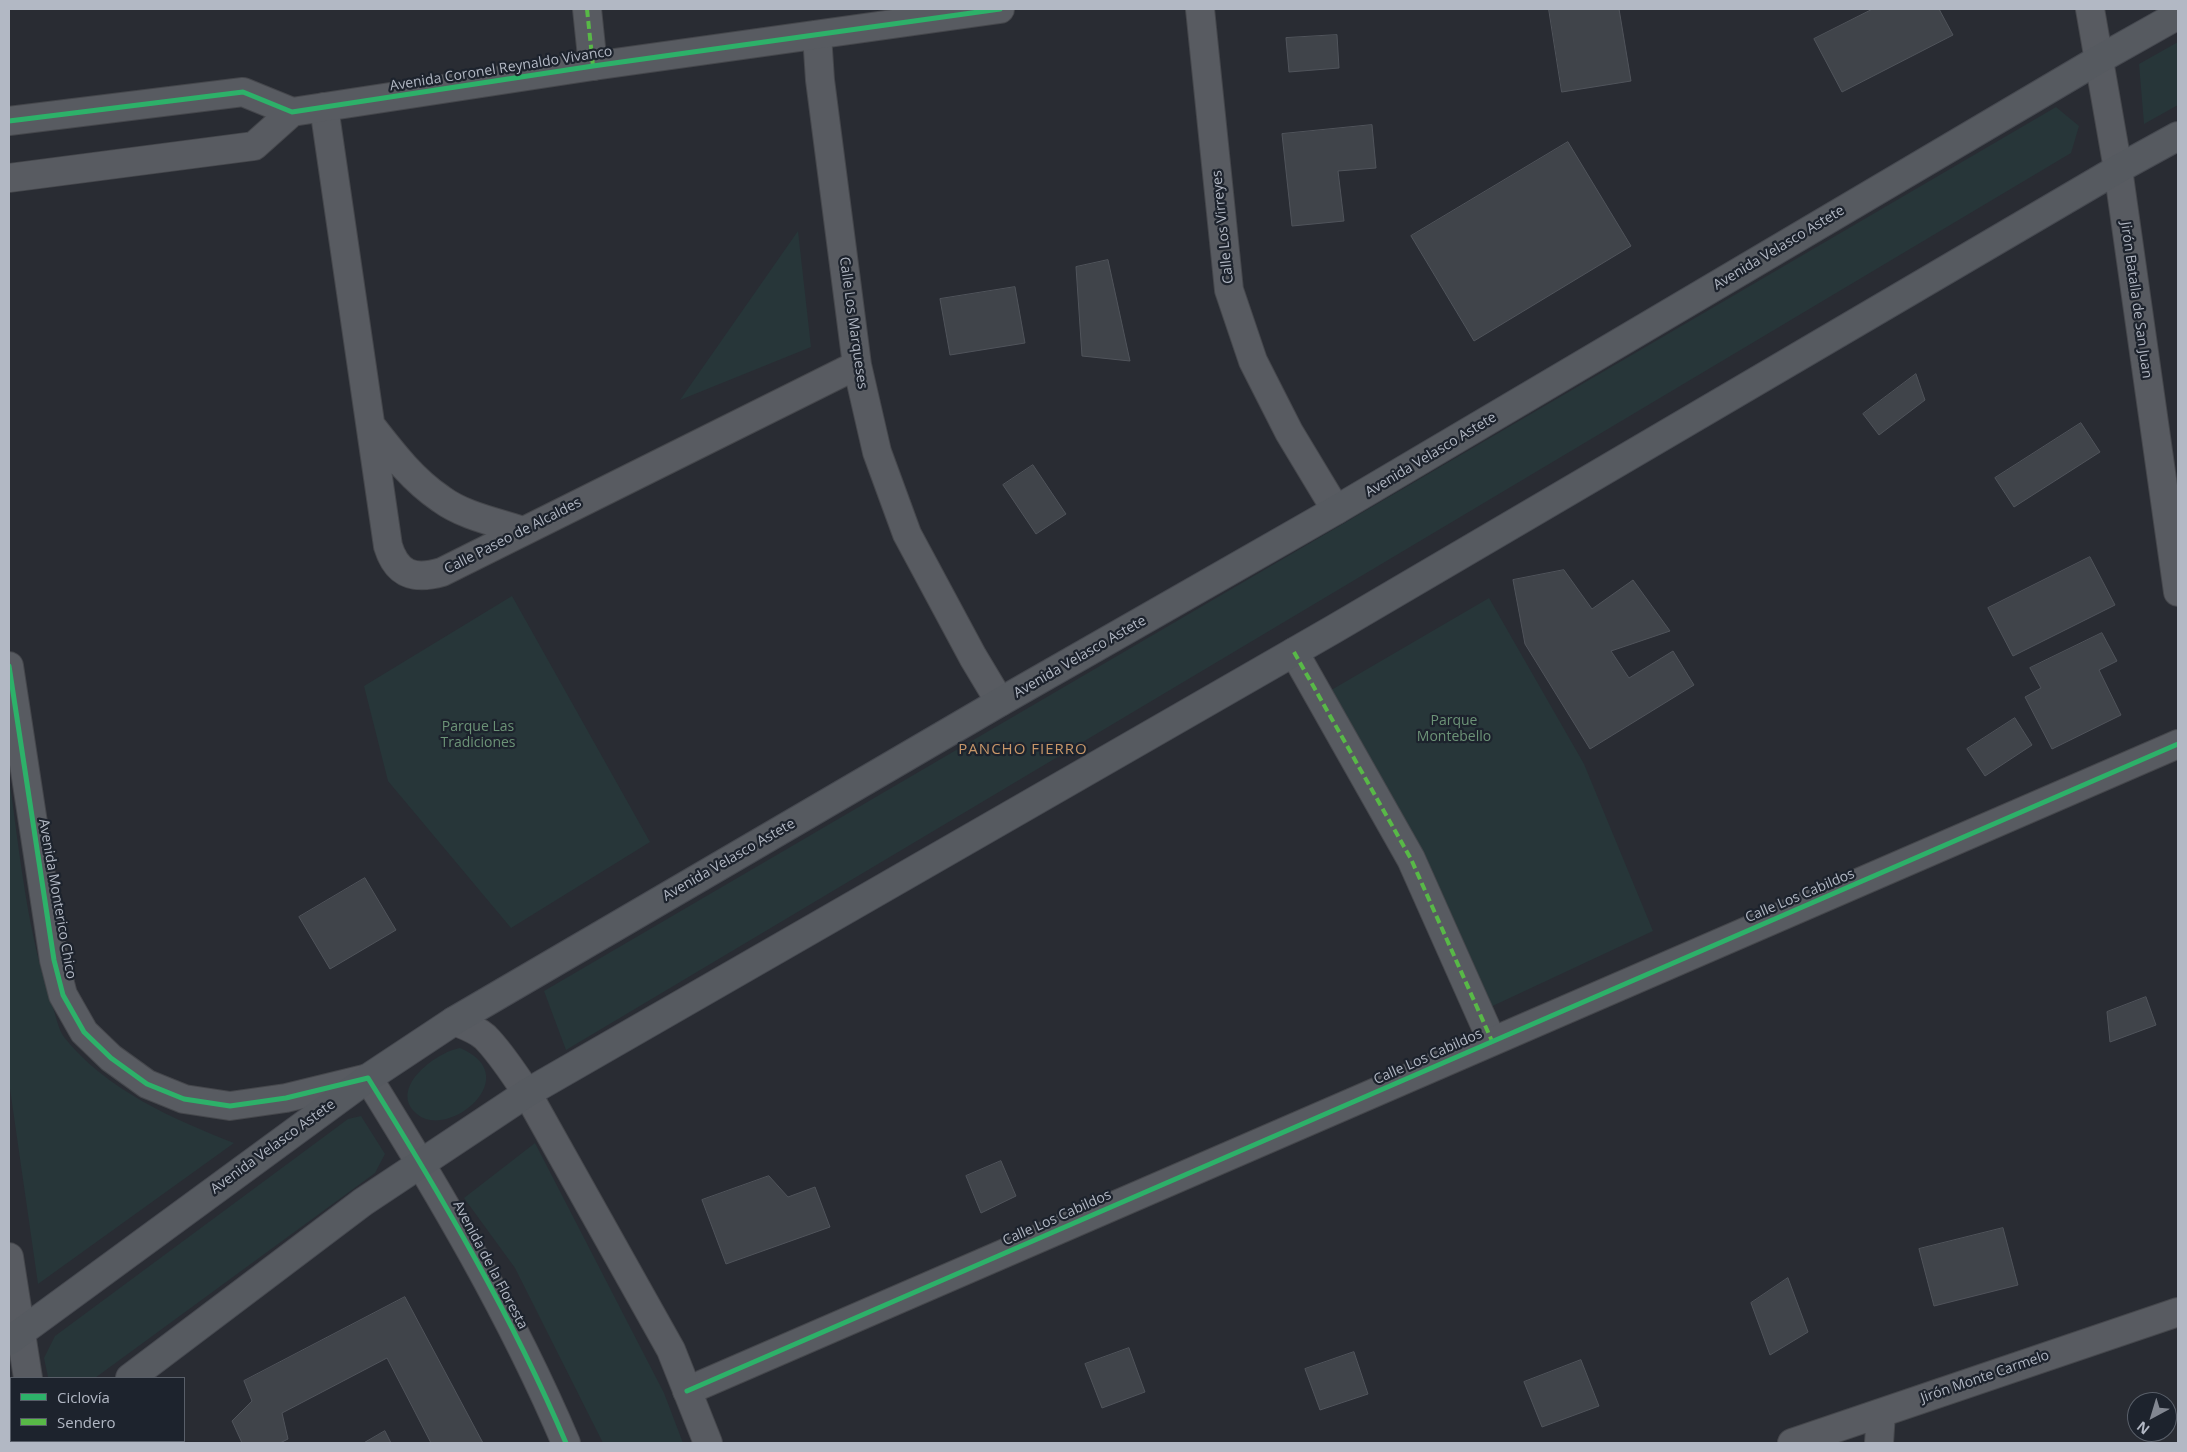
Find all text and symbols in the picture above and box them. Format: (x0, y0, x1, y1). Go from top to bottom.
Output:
street label: Avenida Coronel Reynaldo Vivanco (388, 43, 614, 95)
street label: Calle Los Virreyes (1209, 169, 1237, 285)
street label: Avenida Velasco Astete (1710, 202, 1848, 294)
street label: Jirón Batalla de San Juan (2117, 221, 2155, 379)
street label: Calle Los Marqueses (835, 256, 871, 390)
street label: Avenida Velasco Astete (1362, 409, 1500, 501)
street label: Calle Paseo de Alcaldes (442, 494, 584, 578)
street label: Avenida Velasco Astete (1011, 612, 1149, 702)
park label: Parque Montebello (1417, 713, 1491, 746)
park label: Parque Las Tradiciones (440, 719, 516, 752)
district label: PANCHO FIERRO (957, 741, 1089, 759)
street label: Avenida Velasco Astete (660, 815, 798, 905)
street label: Avenida Monterico Chico (35, 818, 79, 980)
street label: Calle Los Cabildos (1743, 865, 1857, 927)
street label: Calle Los Cabildos (1371, 1026, 1485, 1088)
street label: Avenida Velasco Astete (207, 1096, 339, 1198)
street label: Calle Los Cabildos (1000, 1187, 1114, 1249)
street label: Avenida de la Floresta (449, 1198, 531, 1332)
street label: Jirón Monte Carmelo (1919, 1347, 2051, 1407)
legend (10, 1377, 185, 1442)
text: Ciclovía (57, 1387, 110, 1407)
north arrow (2127, 1392, 2177, 1442)
text: Sendero (57, 1412, 116, 1432)
text: N (2132, 1417, 2153, 1439)

